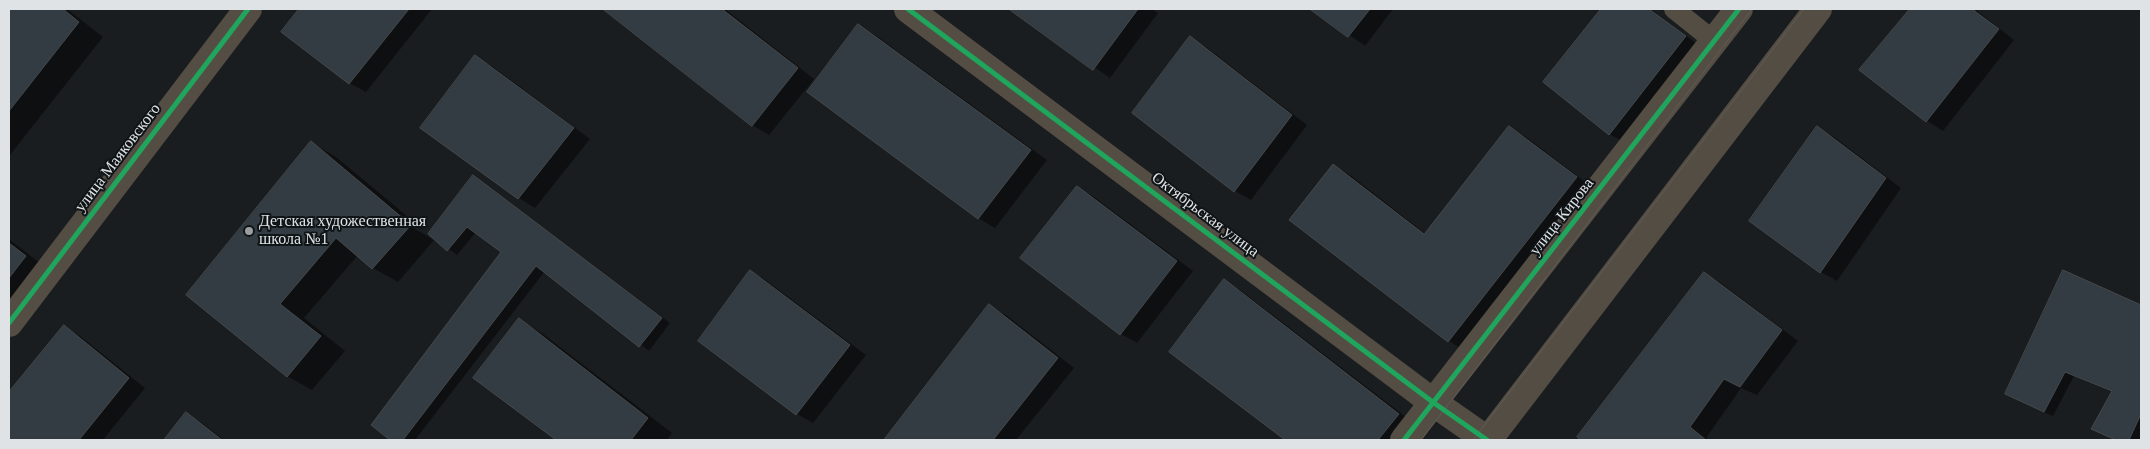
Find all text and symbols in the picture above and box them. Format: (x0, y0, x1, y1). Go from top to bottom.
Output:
street label: улица Маяковского (71, 100, 165, 216)
street label: Октябрьская улица (1148, 168, 1262, 262)
street label: улица Кирова (1526, 174, 1598, 260)
place label: Детская художественная школа №1 (259, 212, 426, 250)
marker: Детская художественная школа №1 (243, 225, 255, 237)

